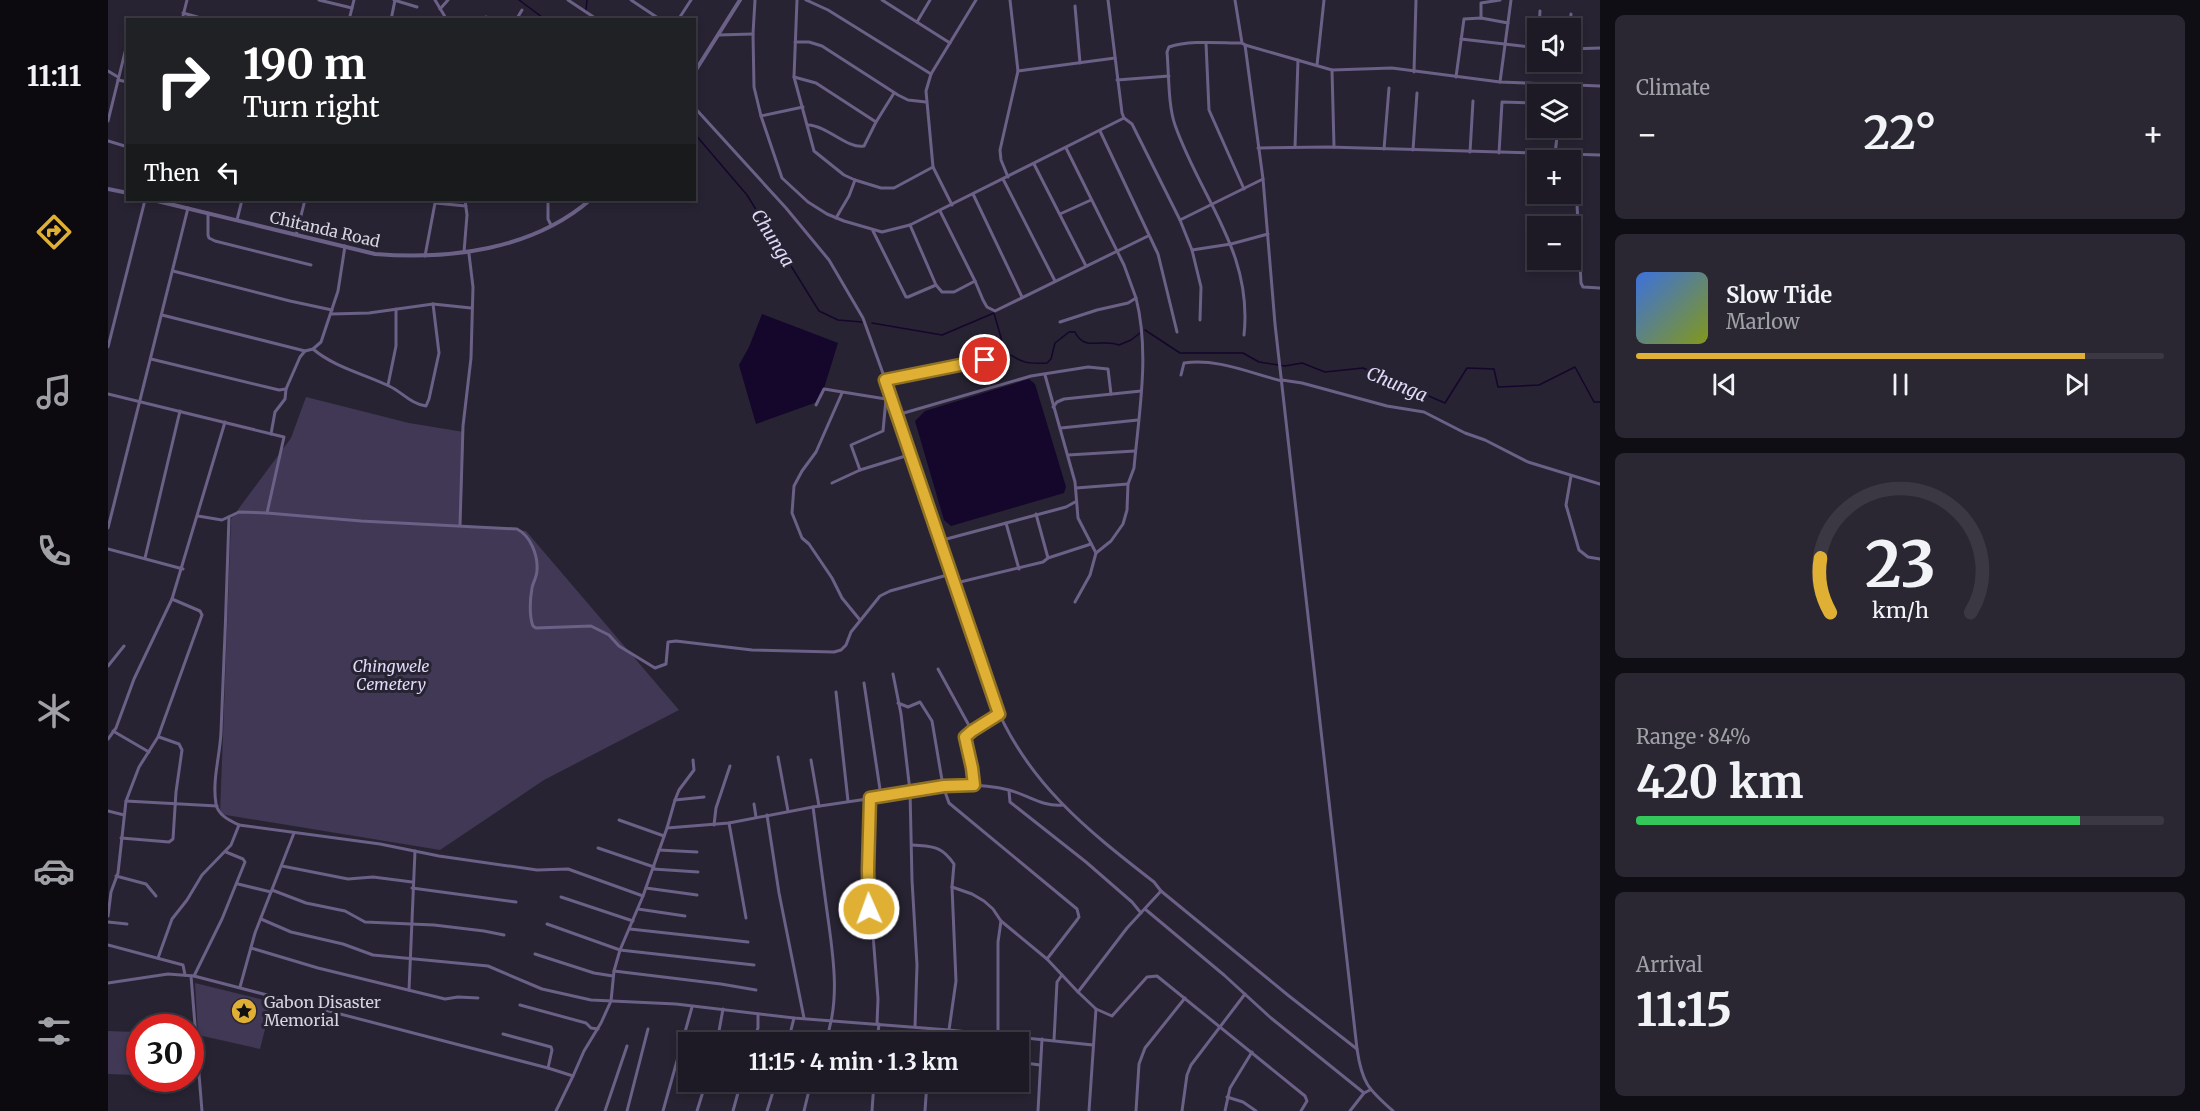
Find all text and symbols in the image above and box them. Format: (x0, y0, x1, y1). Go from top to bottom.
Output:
map controls (1527, 18, 1581, 270)
button: sound (1527, 18, 1581, 72)
text: 190 m (243, 38, 366, 90)
icon: right (144, 42, 222, 120)
text: 11:11 (27, 59, 81, 93)
text: Climate (1636, 75, 1710, 100)
button: layers (1527, 84, 1581, 138)
text: Turn right (243, 90, 380, 124)
text: 22° (1864, 105, 1936, 161)
text: − (1636, 114, 1658, 155)
text: + (2142, 114, 2164, 155)
button: + (1527, 150, 1581, 204)
icon: left (212, 156, 245, 189)
text: Then (144, 159, 200, 187)
water label: Chunga (746, 205, 800, 271)
street label: Chitanda Road (268, 207, 382, 251)
icon: directions (33, 211, 75, 253)
button: − (1527, 216, 1581, 270)
text: Slow Tide (1726, 281, 1832, 309)
text: Marlow (1726, 309, 1800, 334)
pin (959, 334, 1010, 385)
icon: arrive (968, 343, 1001, 376)
water label: Chunga (1363, 361, 1431, 407)
icon: previous (1708, 368, 1741, 401)
icon: pause (1884, 368, 1917, 401)
icon: next (2060, 368, 2093, 401)
icon: music (33, 371, 75, 413)
text: 23 (1865, 526, 1935, 604)
icon: phone (33, 530, 75, 572)
text: km/h (1872, 597, 1928, 624)
park label: Chingwele Cemetery (352, 656, 430, 694)
icon: climate (33, 690, 75, 732)
text: Range · 84% (1636, 724, 1751, 749)
text: 420 km (1636, 754, 1803, 810)
icon: car (33, 850, 75, 892)
position arrow (837, 877, 901, 941)
text: Arrival (1636, 952, 1703, 977)
text: 11:15 (1636, 982, 1732, 1038)
place label: Gabon Disaster Memorial (264, 992, 381, 1030)
place icon: Gabon Disaster Memorial (229, 996, 259, 1026)
icon: filters (33, 1010, 75, 1052)
speed limit sign: 30 (126, 1014, 204, 1092)
text: 11:15 · 4 min · 1.3 km (749, 1048, 958, 1076)

